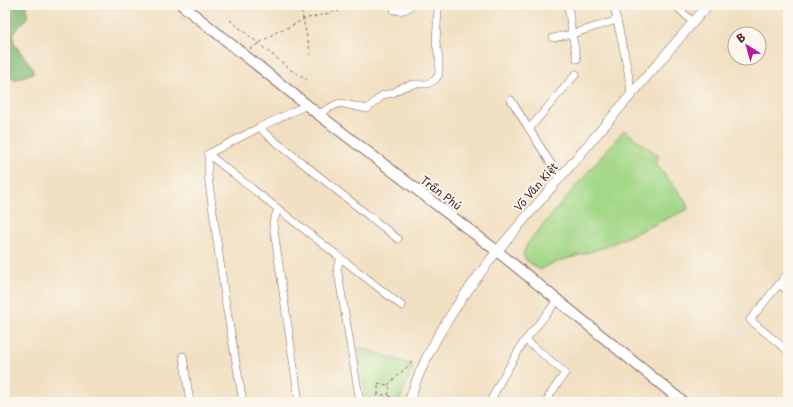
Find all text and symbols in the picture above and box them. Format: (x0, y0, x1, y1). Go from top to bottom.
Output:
north arrow (727, 26, 767, 66)
text: B (733, 28, 749, 47)
street label: Võ Văn Kiệt (510, 158, 562, 215)
street label: Trần Phú (417, 171, 466, 214)

